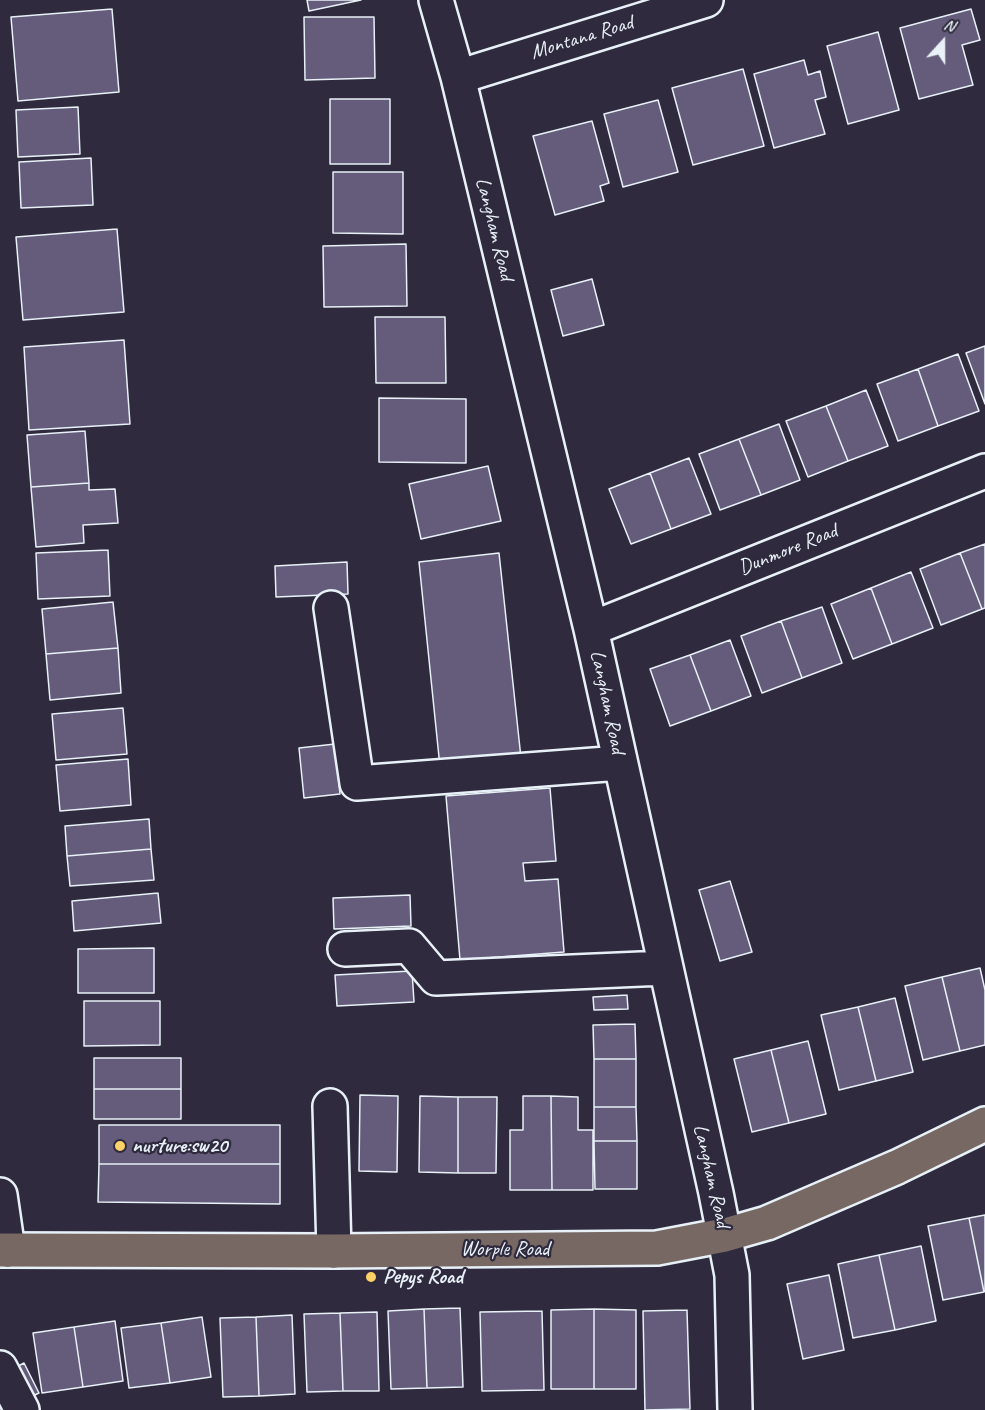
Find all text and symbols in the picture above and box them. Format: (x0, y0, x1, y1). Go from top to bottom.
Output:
street label: Montana Road (528, 11, 636, 65)
north arrow (913, 12, 973, 72)
text: N (941, 14, 958, 36)
street label: Langham Road (469, 175, 519, 283)
street label: Dunmore Road (735, 519, 841, 581)
street label: Langham Road (584, 648, 630, 756)
street label: Langham Road (687, 1122, 735, 1230)
place label: nurture:sw20 (132, 1133, 227, 1159)
marker: nurture:sw20 (113, 1139, 127, 1153)
street label: Worple Road (461, 1236, 549, 1262)
place label: Pepys Road (383, 1264, 463, 1290)
marker: Pepys Road (364, 1270, 378, 1284)

